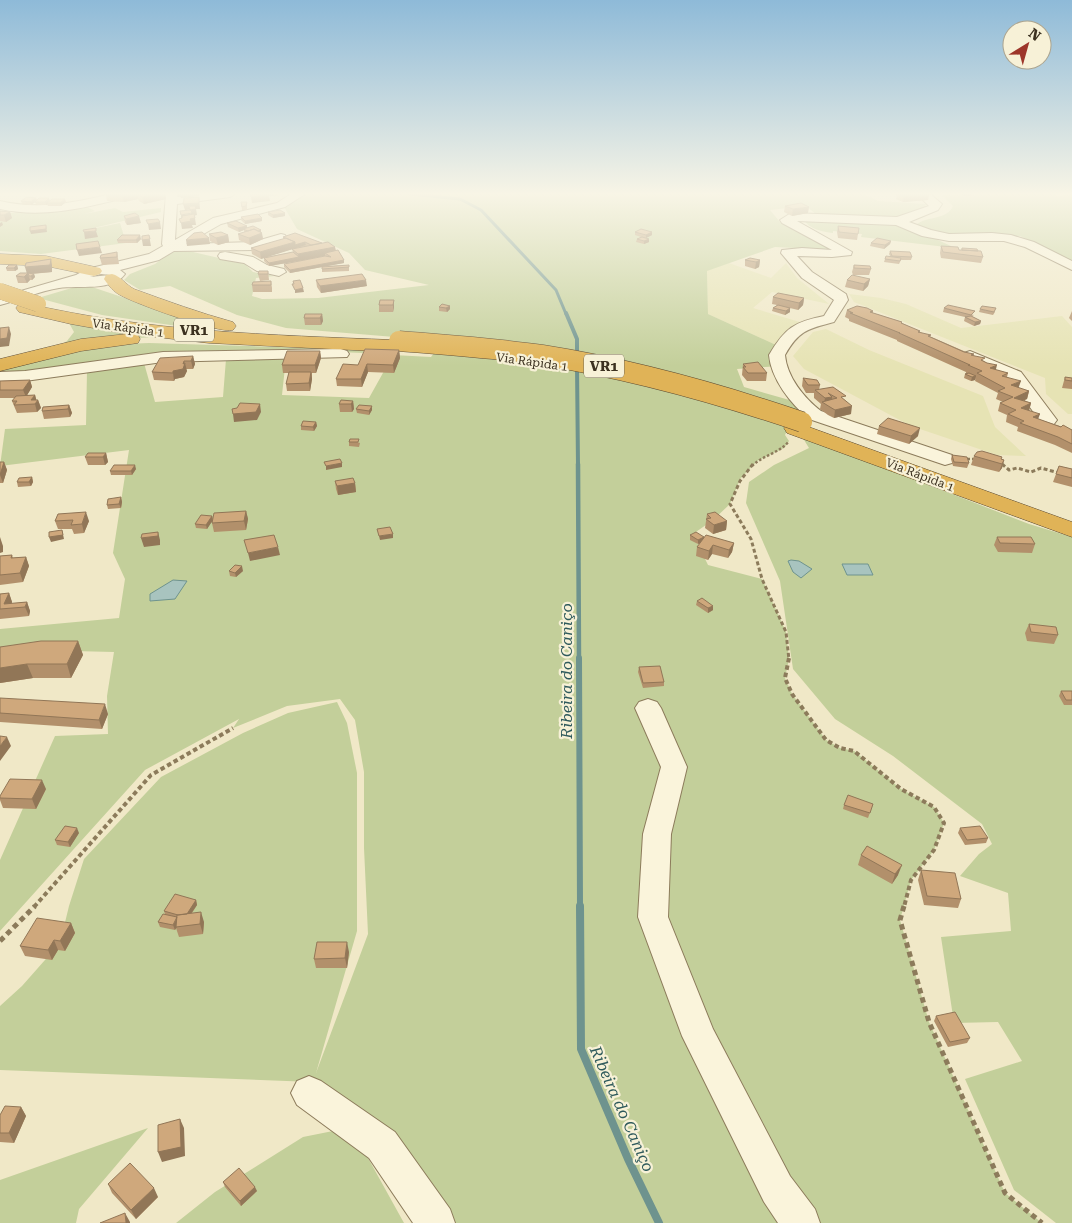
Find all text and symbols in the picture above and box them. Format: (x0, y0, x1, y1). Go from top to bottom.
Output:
north arrow (1002, 20, 1052, 70)
text: N (1026, 25, 1044, 44)
street label: Via Rápida 1 (91, 316, 165, 340)
road number: VR1 (174, 318, 214, 342)
street label: Via Rápida 1 (495, 350, 569, 374)
road number: VR1 (584, 354, 624, 378)
street label: Via Rápida 1 (884, 456, 956, 495)
water label: Ribeira do Caniço (557, 603, 576, 740)
water label: Ribeira do Caniço (585, 1042, 658, 1175)

